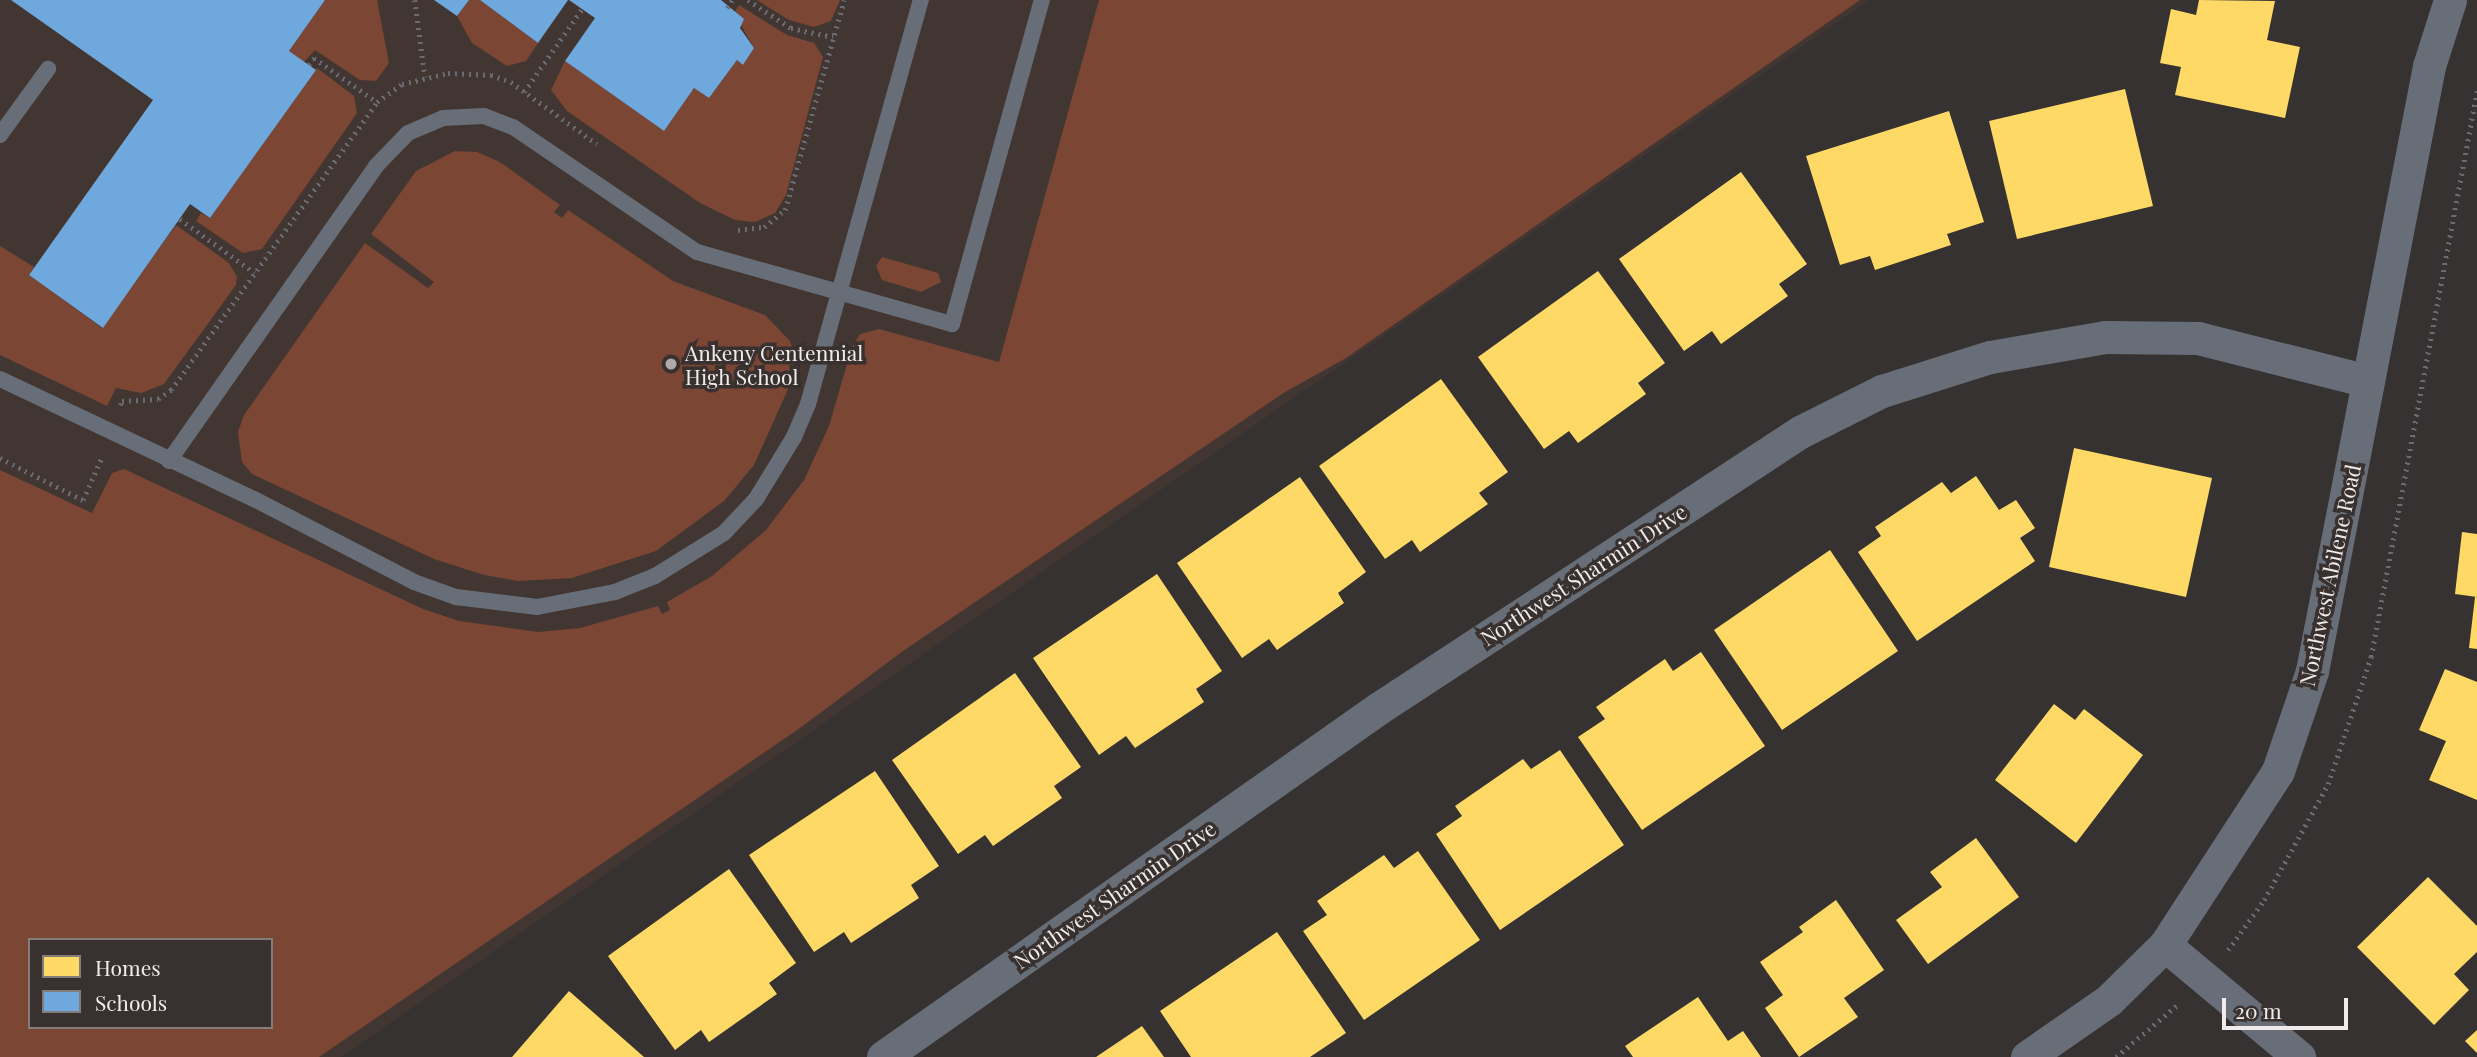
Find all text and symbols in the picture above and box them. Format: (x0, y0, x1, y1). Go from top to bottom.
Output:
place label: Ankeny Centennial High School (685, 339, 864, 389)
marker: Ankeny Centennial High School (663, 356, 679, 372)
street label: Northwest Abilene Road (2293, 461, 2365, 689)
street label: Northwest Sharmin Drive (1475, 498, 1691, 650)
street label: Northwest Sharmin Drive (1008, 815, 1220, 973)
legend (28, 938, 273, 1029)
text: Homes (95, 953, 161, 981)
scale bar (2225, 984, 2351, 1028)
text: Schools (95, 988, 167, 1016)
text: 20 m (2235, 996, 2282, 1024)

